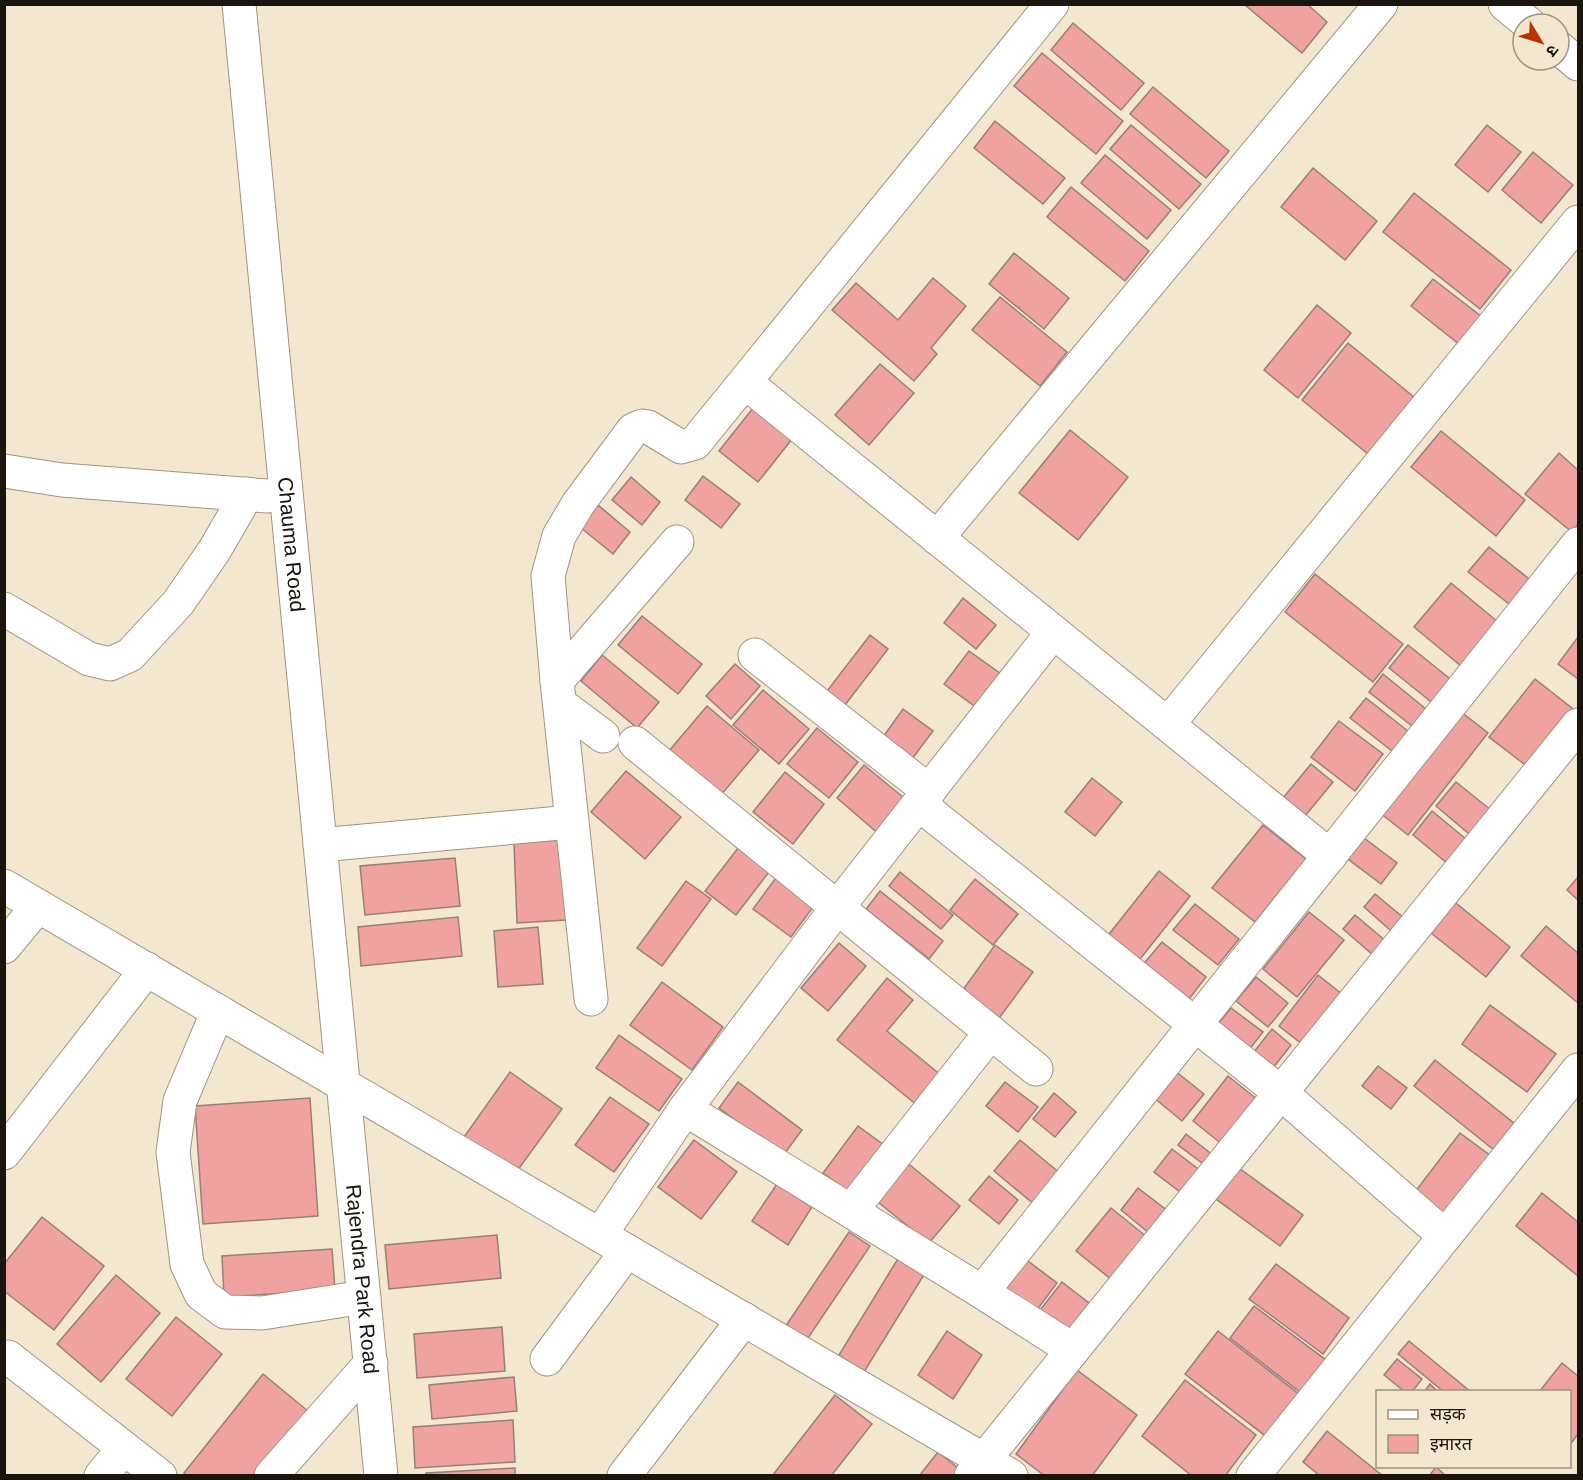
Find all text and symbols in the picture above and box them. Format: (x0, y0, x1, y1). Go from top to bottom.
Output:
north arrow (1511, 12, 1571, 72)
text: उ (1542, 42, 1562, 60)
street label: Chauma Road (274, 476, 310, 613)
street label: Rajendra Park Road (342, 1183, 383, 1375)
legend (1376, 1390, 1571, 1468)
text: सड़क (1430, 1404, 1467, 1424)
text: इमारत (1430, 1434, 1473, 1454)

